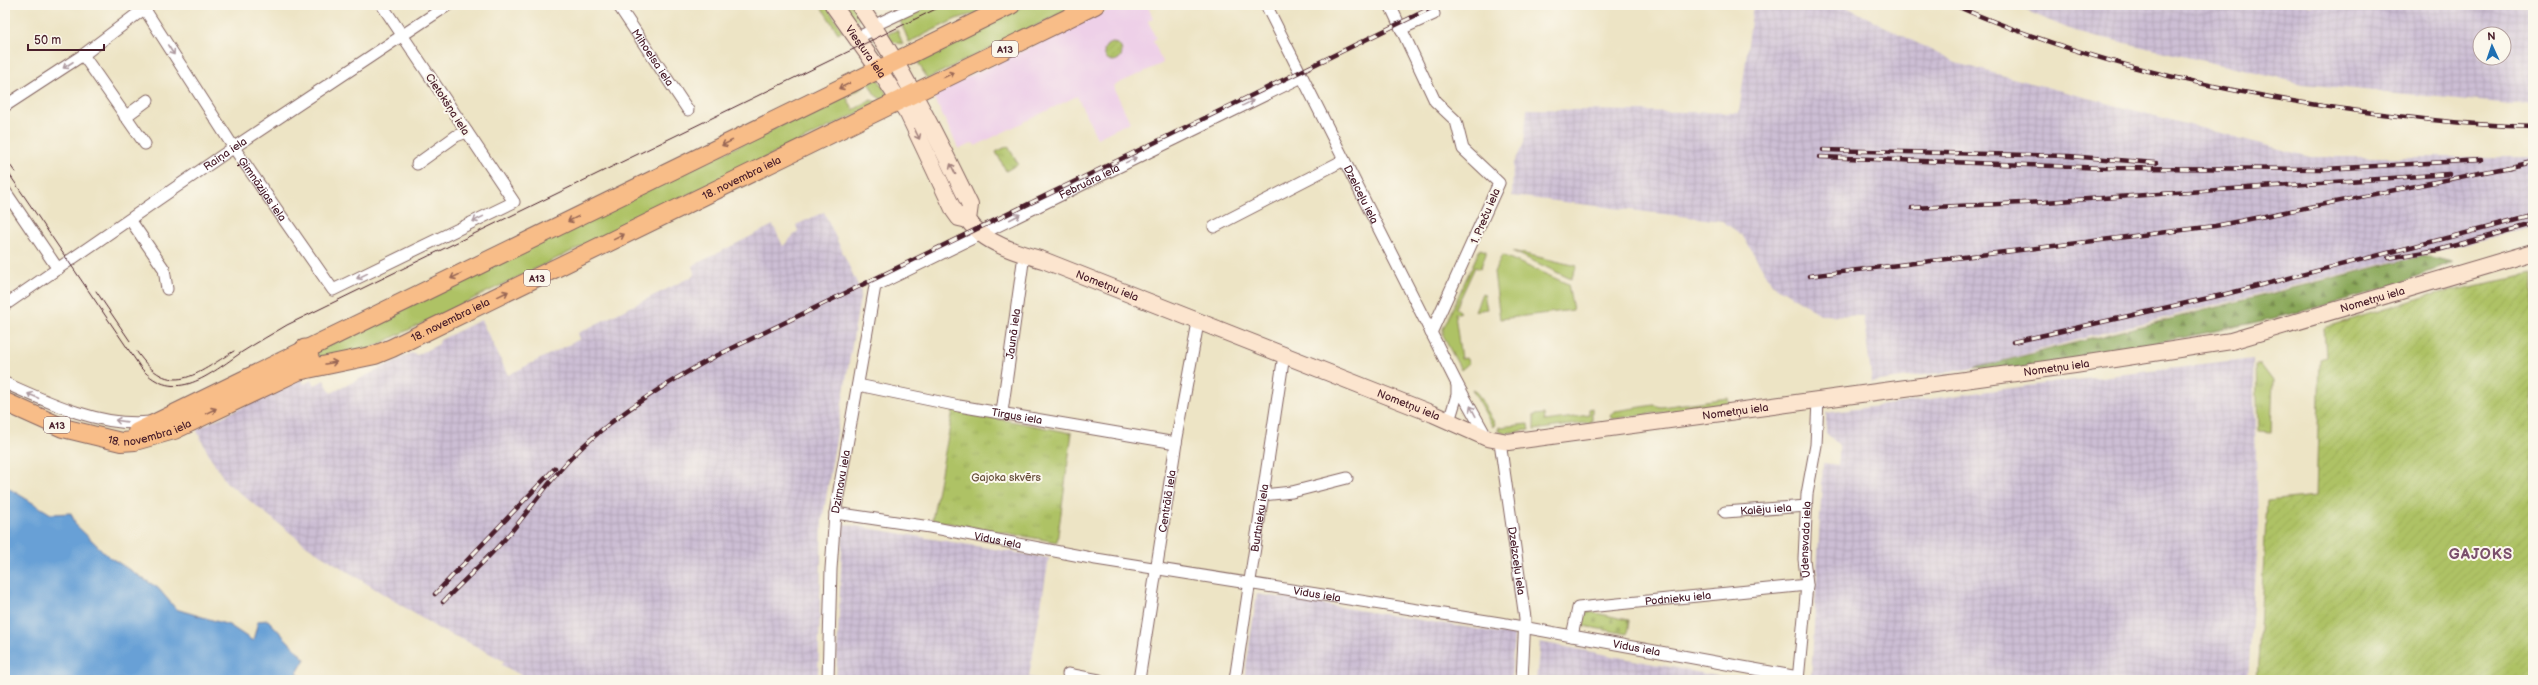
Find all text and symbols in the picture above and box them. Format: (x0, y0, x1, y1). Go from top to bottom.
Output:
street label: Viestura iela (842, 23, 888, 81)
scale bar (28, 26, 104, 52)
north arrow (2472, 26, 2512, 66)
street label: Mihoelsa iela (629, 27, 676, 89)
text: N (2487, 30, 2496, 43)
text: 50 m (34, 33, 61, 48)
road number: A13 (992, 41, 1018, 57)
one-way arrow (166, 44, 175, 55)
one-way arrow (63, 61, 74, 69)
street label: Cietokšņa iela (423, 71, 472, 138)
one-way arrow (943, 71, 955, 78)
one-way arrow (839, 83, 851, 91)
one-way arrow (1242, 99, 1254, 106)
one-way arrow (914, 128, 921, 140)
street label: Raiņa iela (201, 135, 249, 173)
one-way arrow (722, 140, 734, 148)
street label: 18. novembra iela (700, 153, 783, 203)
street label: Ģimnāzijas iela (235, 155, 289, 224)
one-way arrow (1125, 156, 1137, 163)
street label: Februāra iela (1057, 161, 1122, 202)
street label: Dzelceļu iela (1341, 163, 1381, 226)
one-way arrow (949, 164, 956, 176)
street label: 1. Preču iela (1468, 186, 1503, 246)
one-way arrow (1008, 213, 1020, 220)
one-way arrow (473, 216, 485, 223)
one-way arrow (567, 216, 579, 223)
one-way arrow (613, 233, 625, 240)
street label: Nometņu iela (1074, 268, 1140, 304)
road number: A13 (524, 270, 550, 286)
one-way arrow (356, 273, 368, 280)
one-way arrow (450, 273, 462, 280)
street label: Nometņu iela (2339, 284, 2406, 315)
one-way arrow (496, 290, 508, 298)
street label: 18. novembra iela (409, 295, 492, 345)
street label: Jaunā iela (1003, 308, 1023, 360)
street label: Nometņu iela (2023, 357, 2090, 379)
one-way arrow (324, 359, 337, 367)
street label: Nometņu iela (1375, 387, 1442, 423)
one-way arrow (27, 391, 39, 399)
street label: Nometņu iela (1702, 401, 1769, 423)
one-way arrow (1469, 405, 1476, 417)
street label: Tirgus iela (991, 406, 1043, 427)
one-way arrow (205, 407, 217, 415)
road number: A13 (44, 417, 70, 433)
street label: 18. novembra iela (106, 417, 193, 449)
one-way arrow (115, 417, 128, 425)
street label: Dzirnavu iela (829, 449, 853, 515)
street label: Centrālā iela (1156, 469, 1179, 534)
park label: Gajoka skvērs (971, 471, 1041, 484)
street label: Burtnieku iela (1248, 483, 1271, 553)
street label: Kalēju iela (1740, 501, 1792, 518)
street label: Ūdensvada iela (1798, 501, 1814, 579)
street label: Dzelzceļu iela (1505, 526, 1528, 596)
street label: Vidus iela (973, 530, 1022, 551)
district label: GAJOKS (2449, 545, 2513, 564)
street label: Vidus iela (1292, 584, 1342, 605)
street label: Podnieku iela (1644, 589, 1712, 608)
street label: Vidus iela (1612, 638, 1661, 659)

